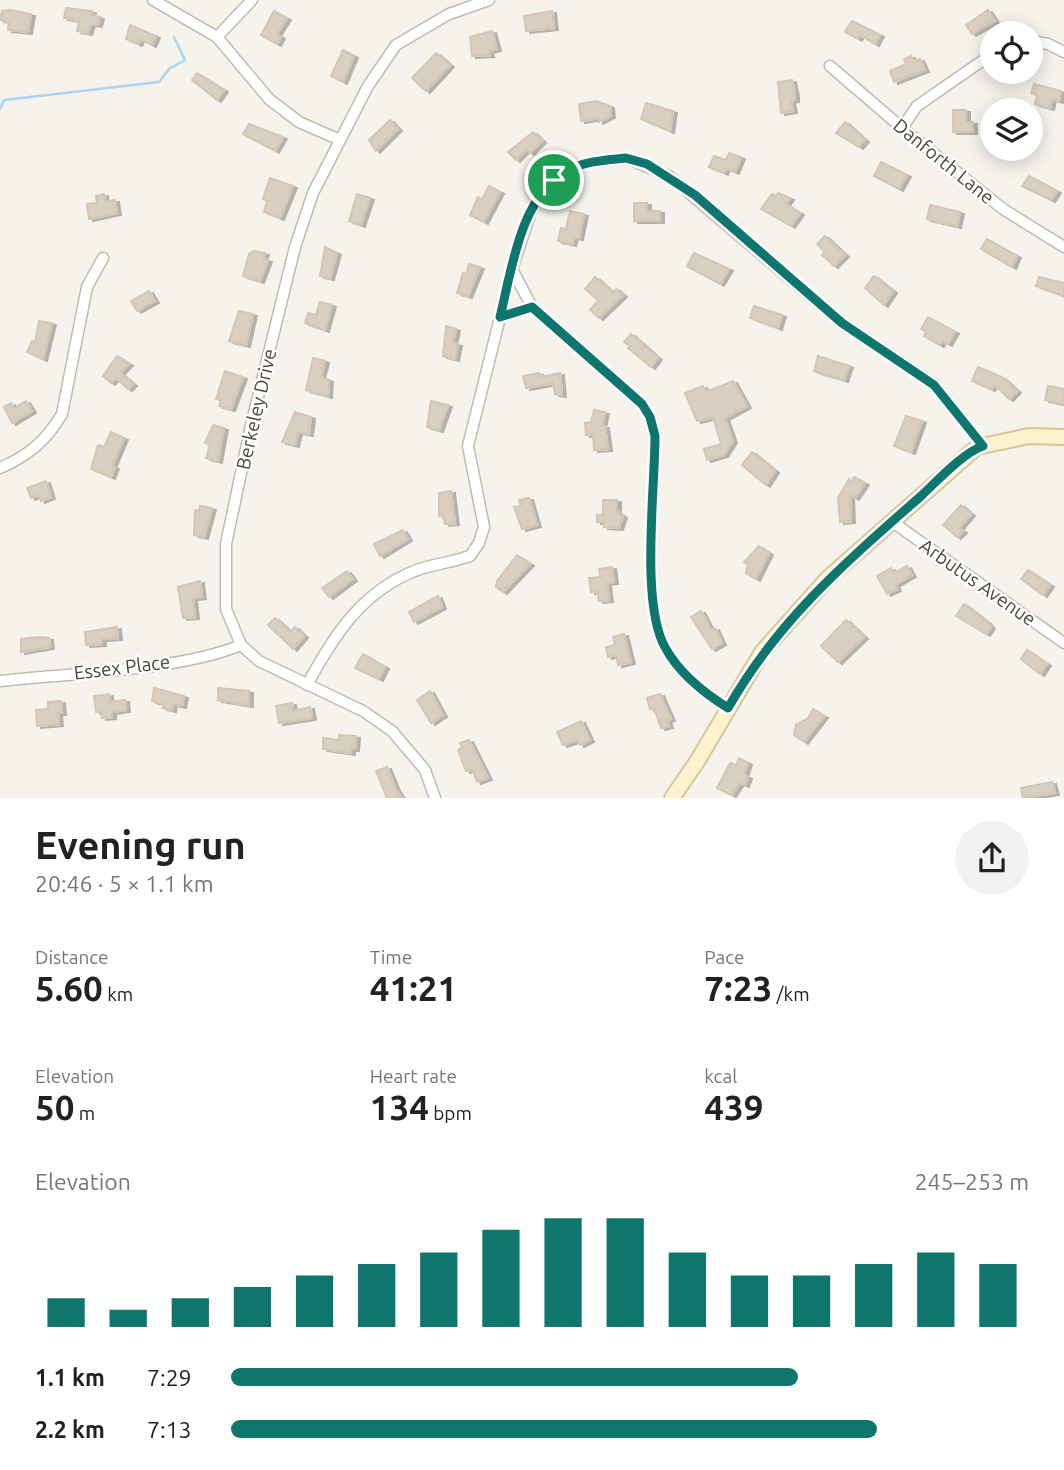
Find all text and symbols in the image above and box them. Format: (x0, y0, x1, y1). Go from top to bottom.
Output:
map controls (980, 21, 1043, 161)
button: locate (980, 21, 1043, 84)
button: layers (980, 98, 1043, 161)
street label: Danforth Lane (889, 114, 999, 208)
pin (524, 150, 584, 210)
icon: arrive (535, 161, 573, 199)
street label: Berkeley Drive (231, 346, 281, 472)
street label: Arbutus Avenue (916, 534, 1040, 630)
street label: Essex Place (73, 650, 171, 684)
button: share (955, 821, 1029, 895)
text: Evening run (35, 824, 246, 866)
text: 20:46 · 5 × 1.1 km (35, 871, 214, 896)
text: Distance (35, 946, 109, 968)
text: Time (370, 946, 412, 968)
text: Pace (704, 946, 745, 968)
text: 5.60 (35, 968, 103, 1008)
text: 41:21 (370, 968, 457, 1008)
text: 7:23 (704, 968, 772, 1008)
text: km (103, 983, 133, 1005)
text: /km (772, 983, 810, 1005)
text: Elevation (35, 1065, 114, 1087)
text: Heart rate (370, 1065, 457, 1087)
text: kcal (704, 1065, 737, 1087)
text: 50 (35, 1087, 74, 1127)
text: 134 (370, 1087, 429, 1127)
text: 439 (704, 1087, 764, 1127)
text: m (74, 1102, 95, 1124)
text: bpm (429, 1102, 472, 1124)
text: Elevation (35, 1169, 131, 1194)
text: 245–253 m (915, 1169, 1029, 1194)
text: 1.1 km (35, 1365, 105, 1390)
text: 7:29 (147, 1365, 192, 1390)
text: 2.2 km (35, 1417, 105, 1442)
text: 7:13 (147, 1417, 192, 1442)

